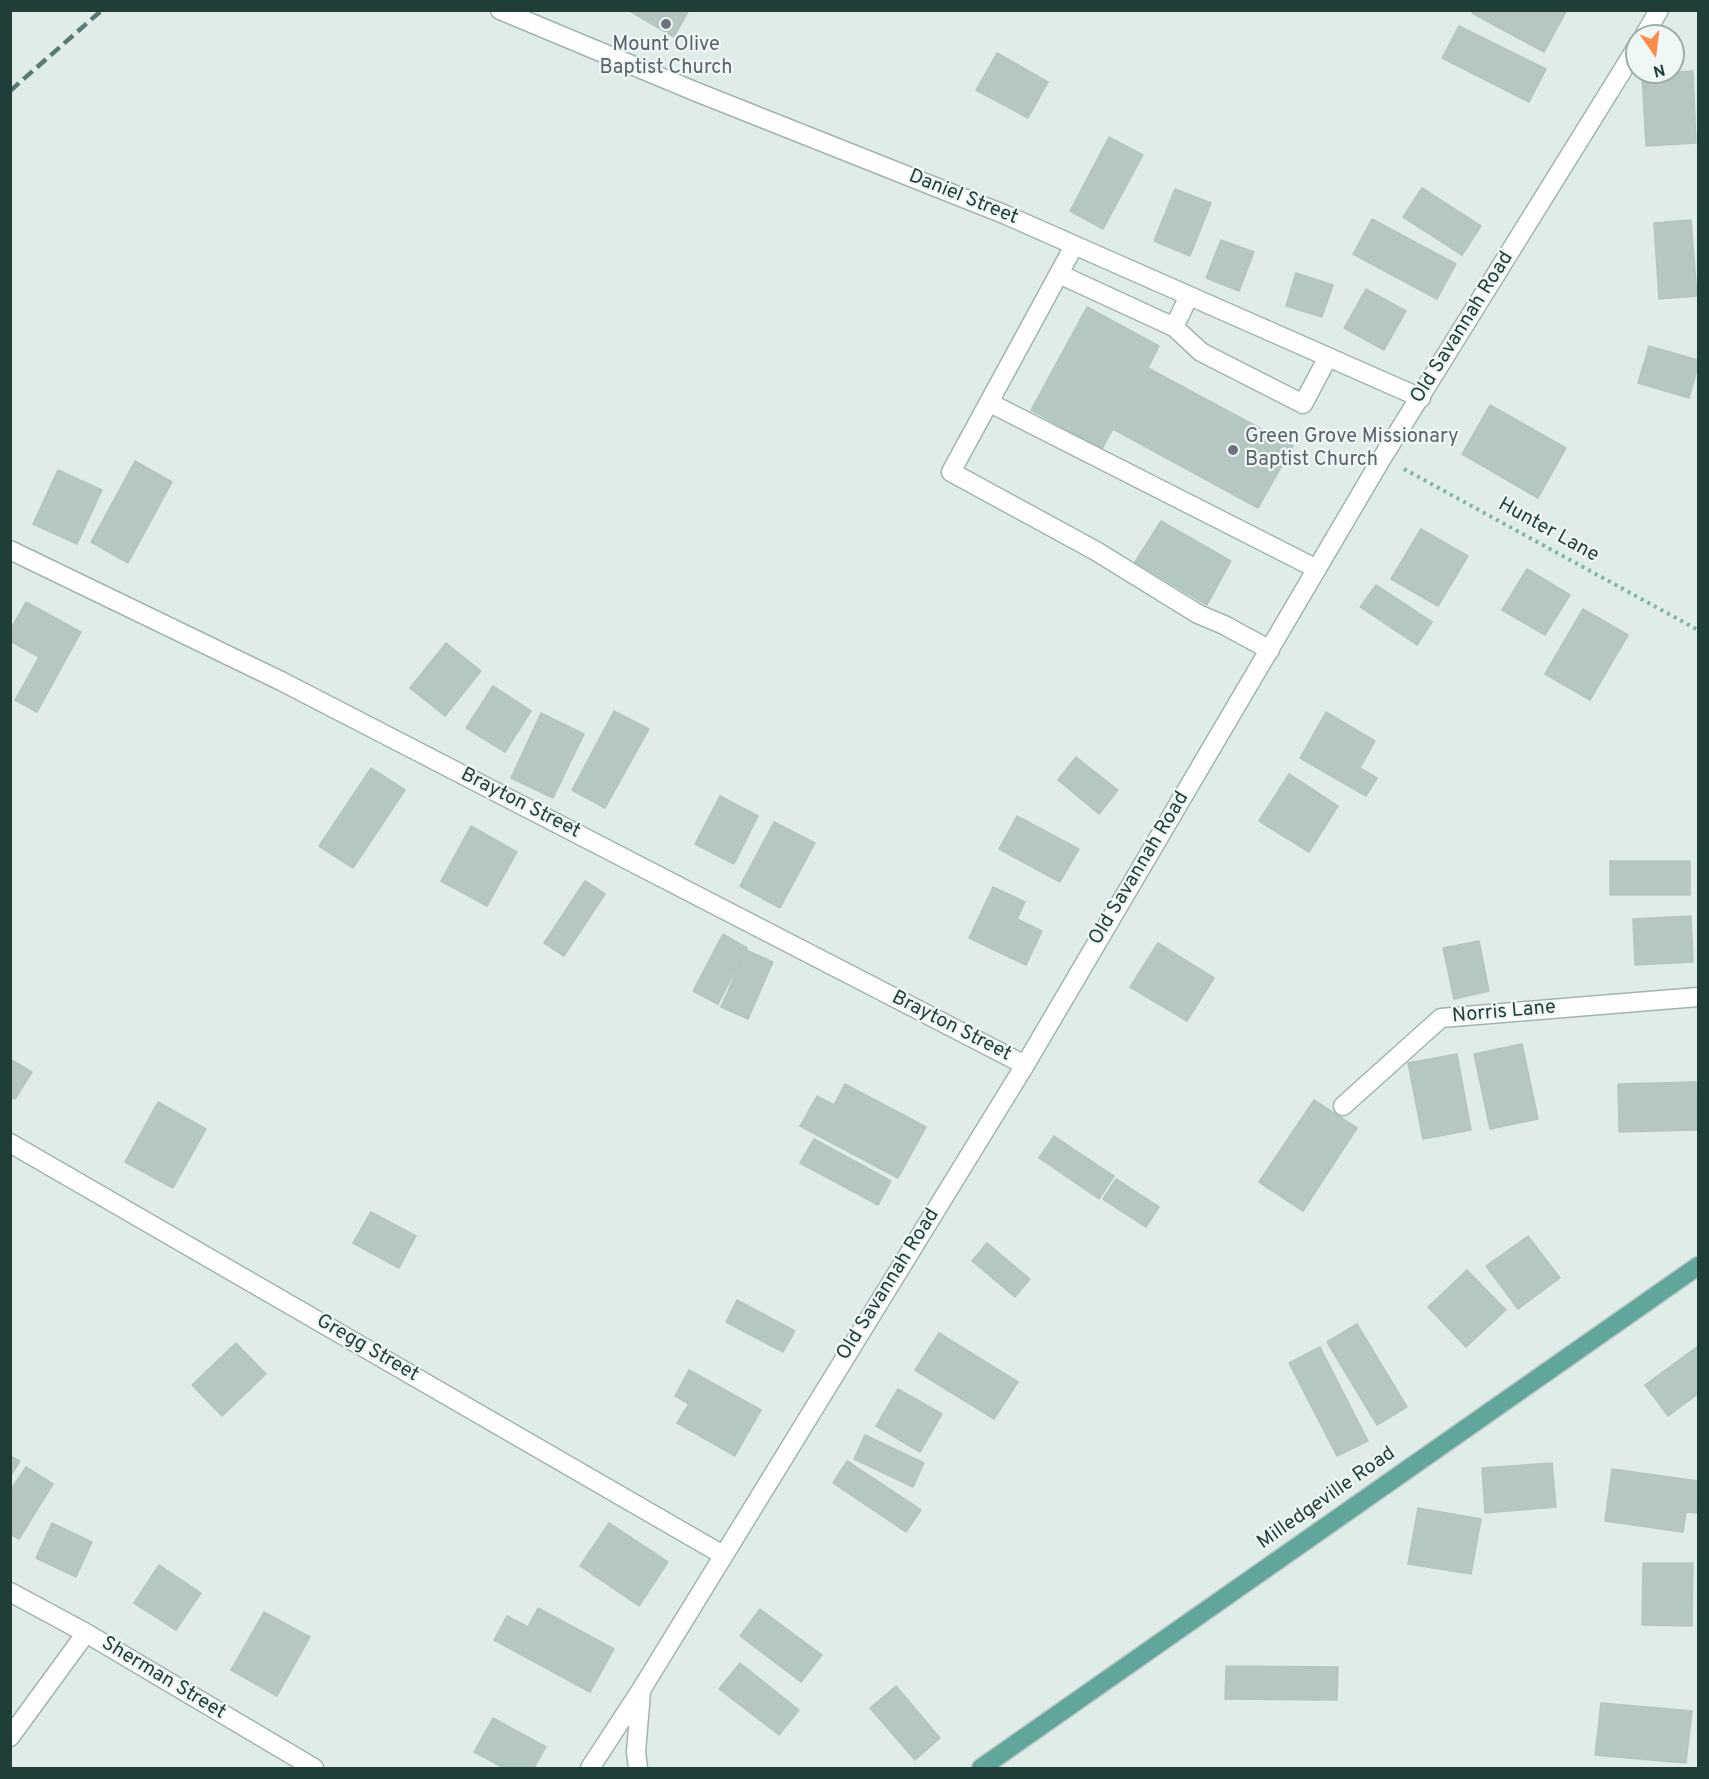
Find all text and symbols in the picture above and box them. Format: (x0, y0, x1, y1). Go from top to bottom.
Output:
marker: Mount Olive Baptist Church (659, 17, 673, 31)
north arrow (1625, 24, 1685, 84)
place label: Mount Olive Baptist Church (600, 34, 732, 81)
text: N (1651, 58, 1667, 81)
street label: Daniel Street (905, 165, 1021, 231)
street label: Old Savannah Road (1407, 248, 1519, 408)
place label: Green Grove Missionary Baptist Church (1245, 426, 1459, 473)
marker: Green Grove Missionary Baptist Church (1226, 443, 1240, 457)
street label: Hunter Lane (1493, 493, 1603, 569)
street label: Brayton Street (456, 764, 584, 844)
street label: Old Savannah Road (1085, 788, 1195, 950)
street label: Brayton Street (887, 987, 1015, 1067)
street label: Norris Lane (1451, 997, 1557, 1029)
street label: Old Savannah Road (833, 1205, 945, 1365)
street label: Gregg Street (311, 1310, 423, 1388)
street label: Milledgeville Road (1253, 1442, 1401, 1556)
street label: Sherman Street (96, 1632, 230, 1726)

